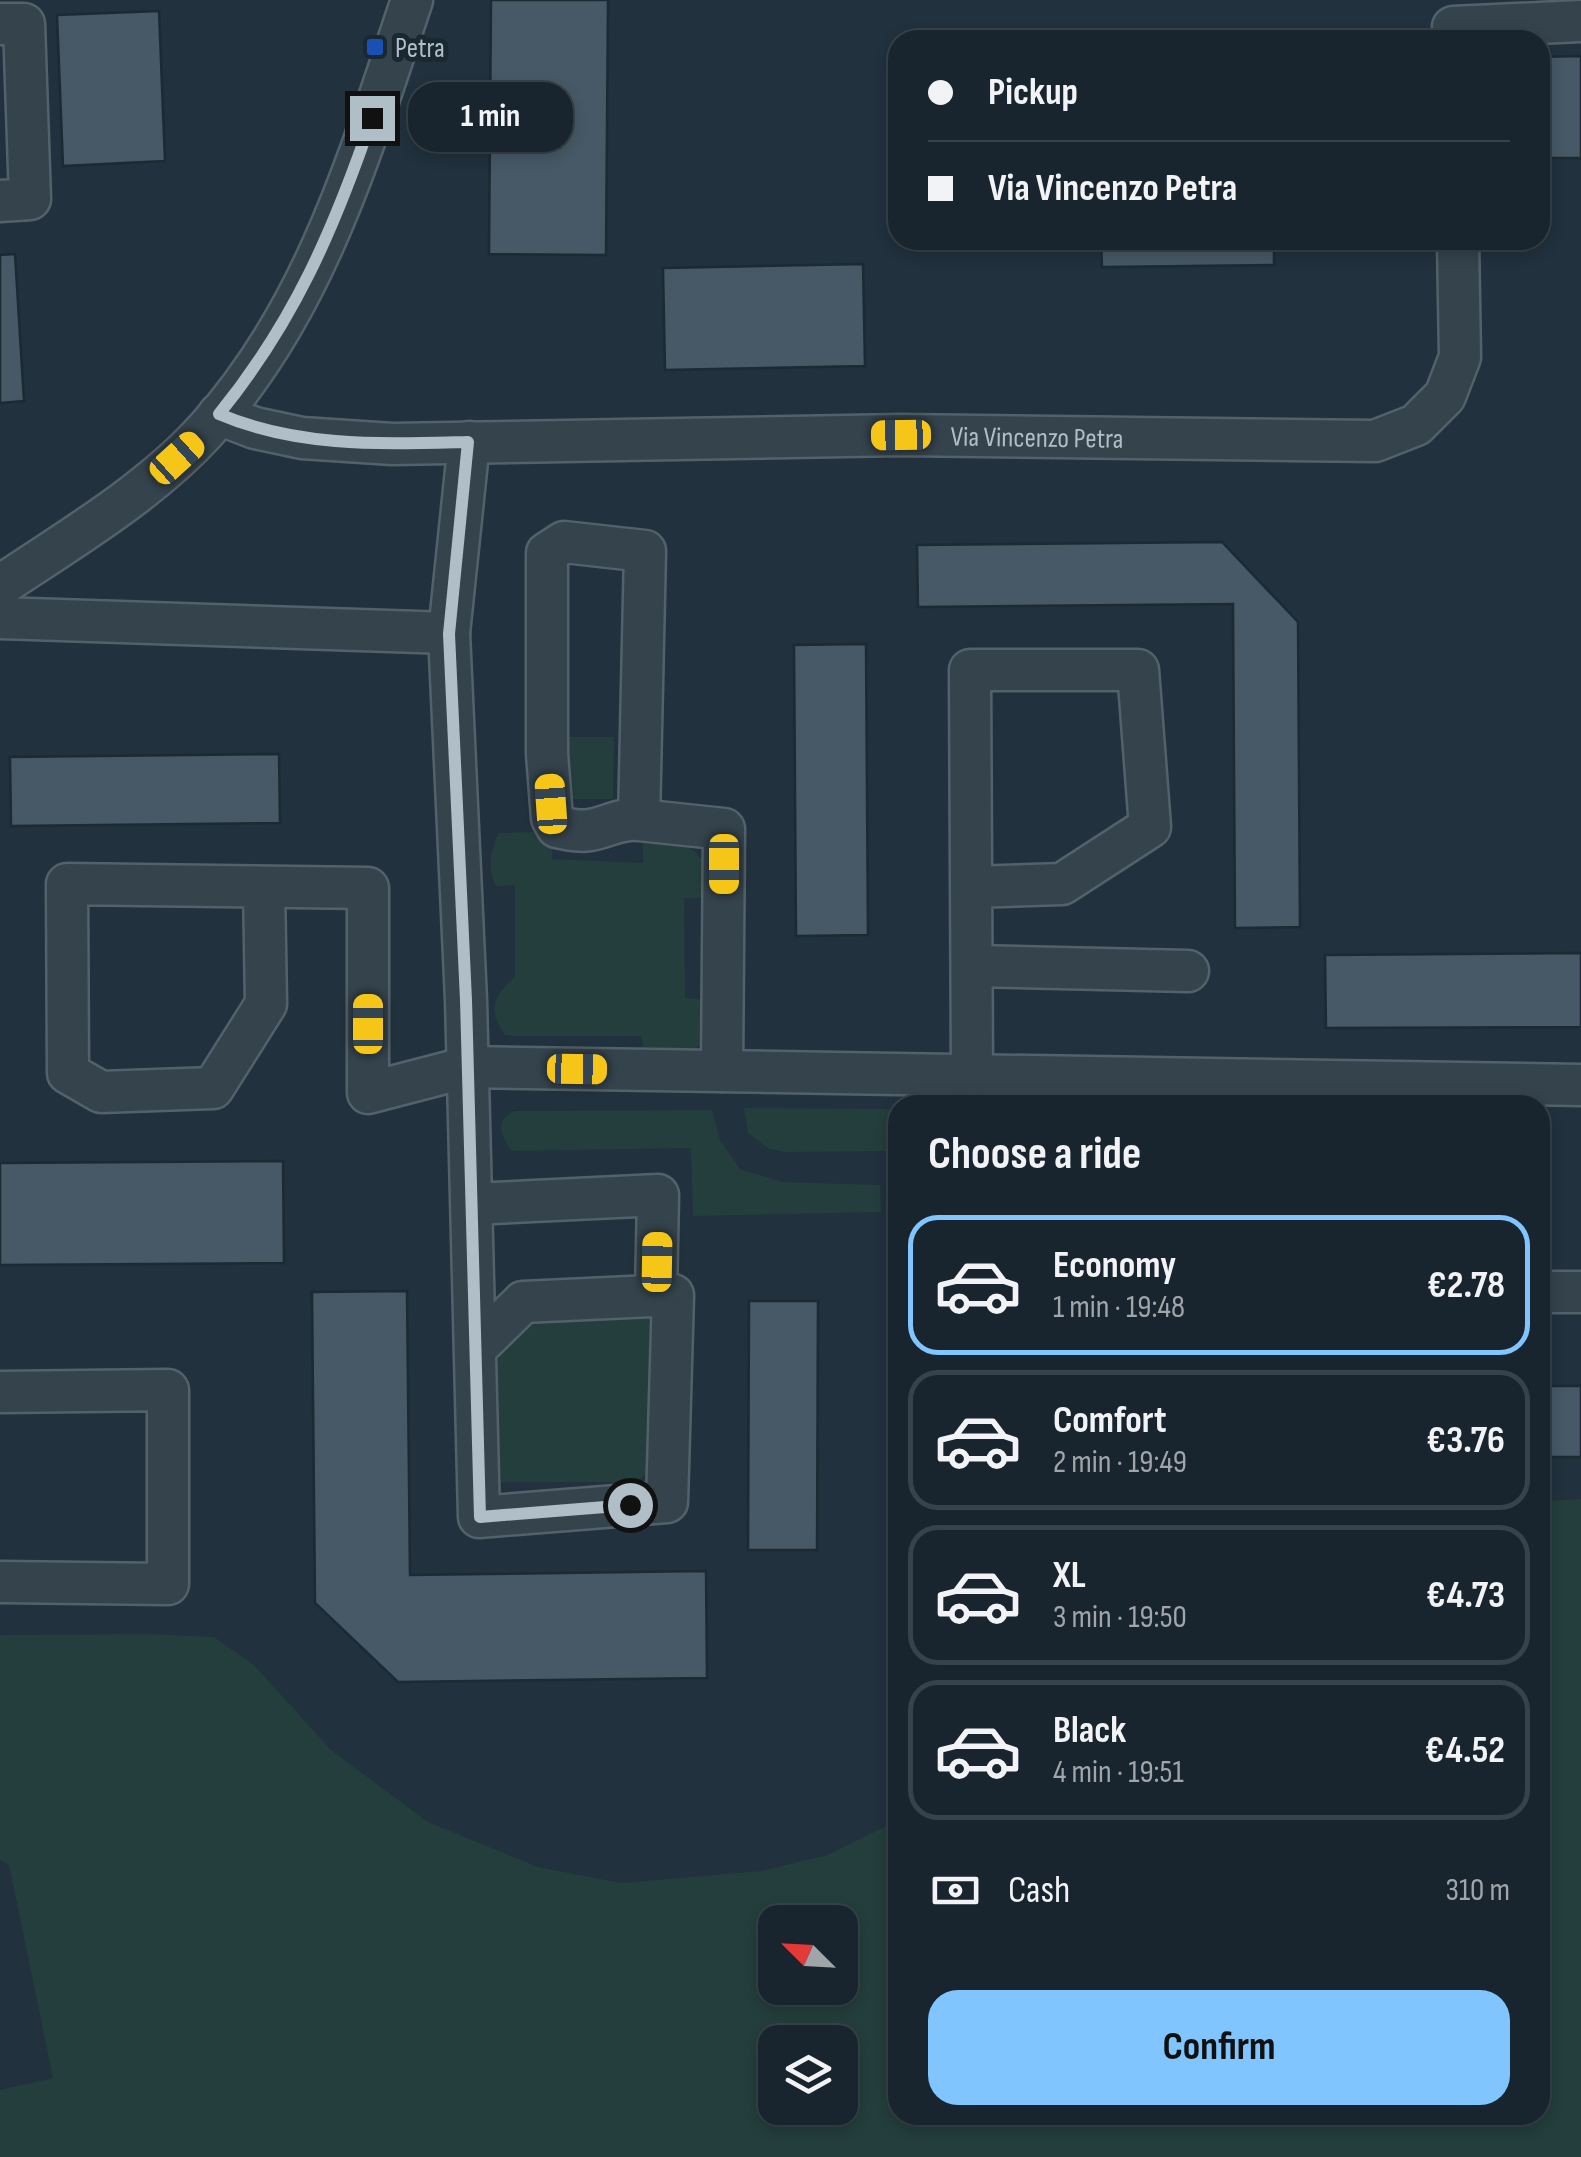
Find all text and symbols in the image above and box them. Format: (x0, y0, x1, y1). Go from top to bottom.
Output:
place label: Petra (395, 32, 445, 65)
marker: Petra (364, 36, 386, 58)
text: Pickup (988, 70, 1078, 115)
callout: 1 min (407, 83, 572, 153)
route end (350, 96, 395, 141)
text: 1 min (461, 97, 520, 136)
text: Via Vincenzo Petra (988, 166, 1237, 211)
car (871, 419, 931, 451)
street label: Via Vincenzo Petra (950, 421, 1124, 456)
car (145, 427, 209, 489)
car (534, 773, 568, 835)
car (709, 834, 739, 894)
car (353, 994, 383, 1054)
car (547, 1053, 607, 1085)
text: Choose a ride (928, 1127, 1141, 1182)
car (641, 1232, 673, 1292)
icon: car (933, 1240, 1023, 1330)
text: Economy (1053, 1243, 1176, 1288)
text: €2.78 (1427, 1263, 1505, 1308)
text: 1 min · 19:48 (1053, 1288, 1185, 1327)
icon: car (933, 1395, 1023, 1485)
text: Comfort (1053, 1398, 1167, 1443)
text: €3.76 (1426, 1418, 1505, 1463)
text: 2 min · 19:49 (1053, 1443, 1187, 1482)
route start (608, 1483, 653, 1528)
icon: car (933, 1550, 1023, 1640)
text: XL (1053, 1553, 1086, 1598)
text: €4.73 (1426, 1573, 1505, 1618)
text: 3 min · 19:50 (1053, 1598, 1187, 1637)
icon: car (933, 1705, 1023, 1795)
text: Black (1053, 1708, 1126, 1753)
text: €4.52 (1425, 1728, 1505, 1773)
text: 4 min · 19:51 (1053, 1753, 1184, 1792)
icon: cash (928, 1863, 983, 1918)
text: Cash (1008, 1868, 1070, 1913)
text: 310 m (1445, 1871, 1510, 1910)
north arrow (758, 1905, 858, 2005)
map controls (758, 1905, 858, 2125)
button: Confirm (928, 1990, 1510, 2105)
button: layers (758, 2025, 858, 2125)

